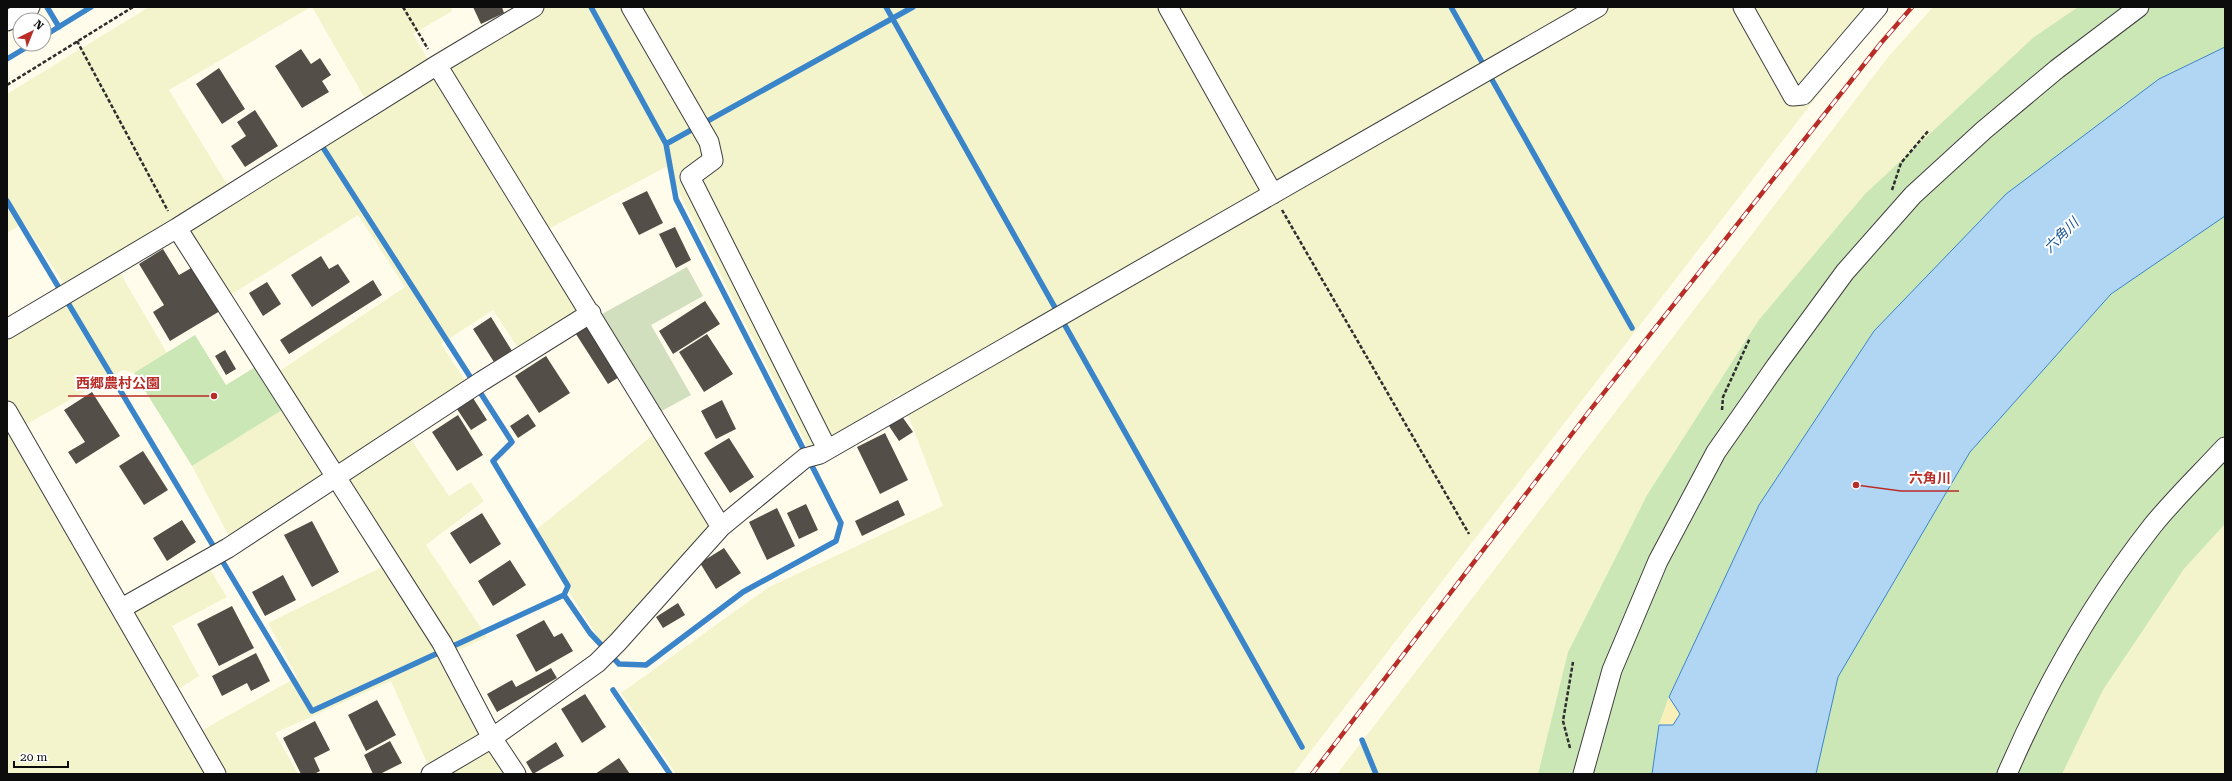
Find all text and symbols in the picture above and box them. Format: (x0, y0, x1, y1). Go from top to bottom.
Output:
north arrow (12, 12, 52, 52)
text: N (31, 17, 46, 33)
water label: 六角川 (2040, 213, 2083, 256)
callout: 西郷農村公園 (68, 370, 168, 396)
text: 西郷農村公園 (76, 375, 160, 391)
callout: 六角川 (1901, 465, 1959, 491)
text: 六角川 (1909, 470, 1951, 486)
scale bar (14, 743, 68, 769)
text: 20 m (20, 750, 47, 764)

